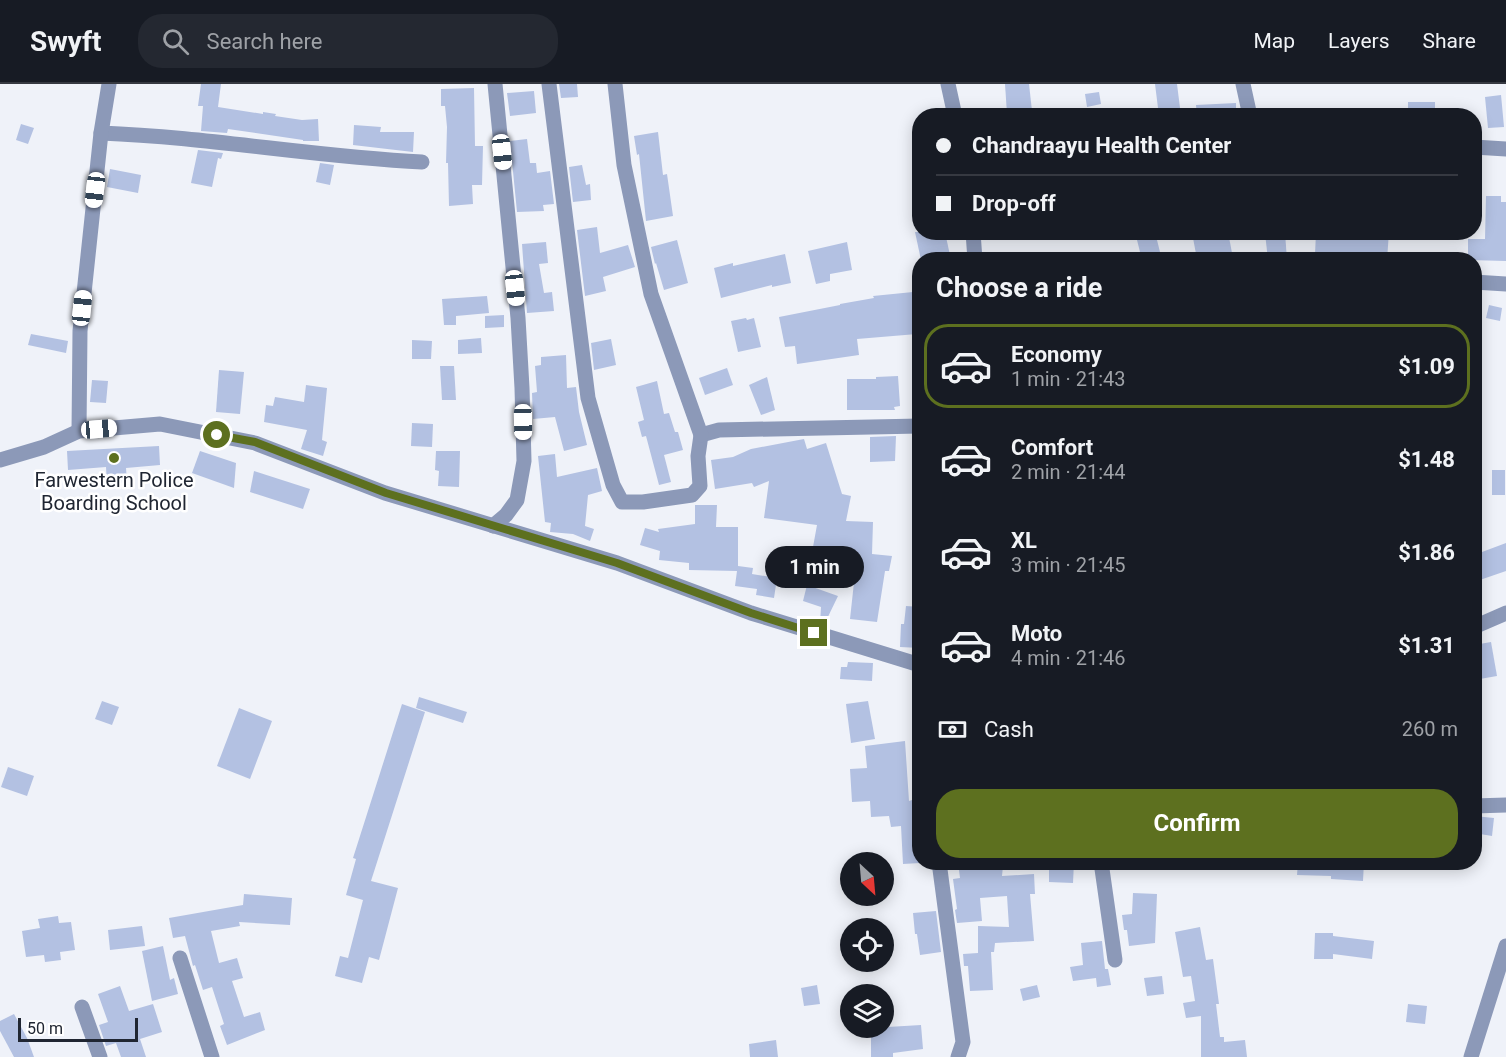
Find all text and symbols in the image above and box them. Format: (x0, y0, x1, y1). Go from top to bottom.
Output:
search box (138, 14, 558, 68)
text: Swyft (30, 25, 102, 58)
icon: search (159, 25, 192, 58)
text: Search here (207, 29, 322, 54)
text: Map (1253, 29, 1295, 53)
text: Layers (1328, 29, 1389, 53)
text: Share (1422, 29, 1476, 53)
car (491, 133, 513, 171)
text: Chandraayu Health Center (972, 133, 1231, 158)
car (84, 171, 106, 209)
text: Drop-off (972, 191, 1056, 216)
car (504, 269, 526, 307)
text: Choose a ride (936, 272, 1102, 304)
car (71, 289, 93, 327)
icon: car (939, 339, 993, 393)
text: Economy (1011, 342, 1102, 367)
text: $1.09 (1398, 354, 1455, 379)
text: 1 min · 21:43 (1011, 367, 1126, 391)
car (514, 404, 532, 440)
car (80, 418, 118, 440)
route start (203, 421, 230, 448)
icon: car (939, 432, 993, 486)
text: Comfort (1011, 435, 1093, 460)
text: $1.48 (1398, 447, 1455, 472)
marker: Farwestern Police Boarding School (107, 451, 121, 465)
text: 2 min · 21:44 (1011, 460, 1126, 484)
place label: Farwestern Police Boarding School (34, 468, 194, 515)
icon: car (939, 525, 993, 579)
text: XL (1011, 528, 1037, 553)
text: $1.86 (1398, 540, 1455, 565)
callout: 1 min (764, 546, 864, 588)
text: 3 min · 21:45 (1011, 553, 1126, 577)
text: 1 min (789, 555, 840, 579)
icon: car (939, 618, 993, 672)
route end (800, 619, 827, 646)
text: Moto (1011, 621, 1062, 646)
text: $1.31 (1398, 633, 1455, 658)
text: 4 min · 21:46 (1011, 646, 1126, 670)
icon: cash (936, 713, 969, 746)
text: Cash (984, 717, 1034, 742)
text: 260 m (1402, 717, 1458, 741)
button: Confirm (936, 789, 1458, 858)
north arrow (840, 852, 894, 906)
map controls (840, 852, 894, 1038)
button: locate (840, 918, 894, 972)
button: layers (840, 984, 894, 1038)
scale bar (18, 1015, 138, 1042)
text: 50 m (27, 1019, 63, 1038)

